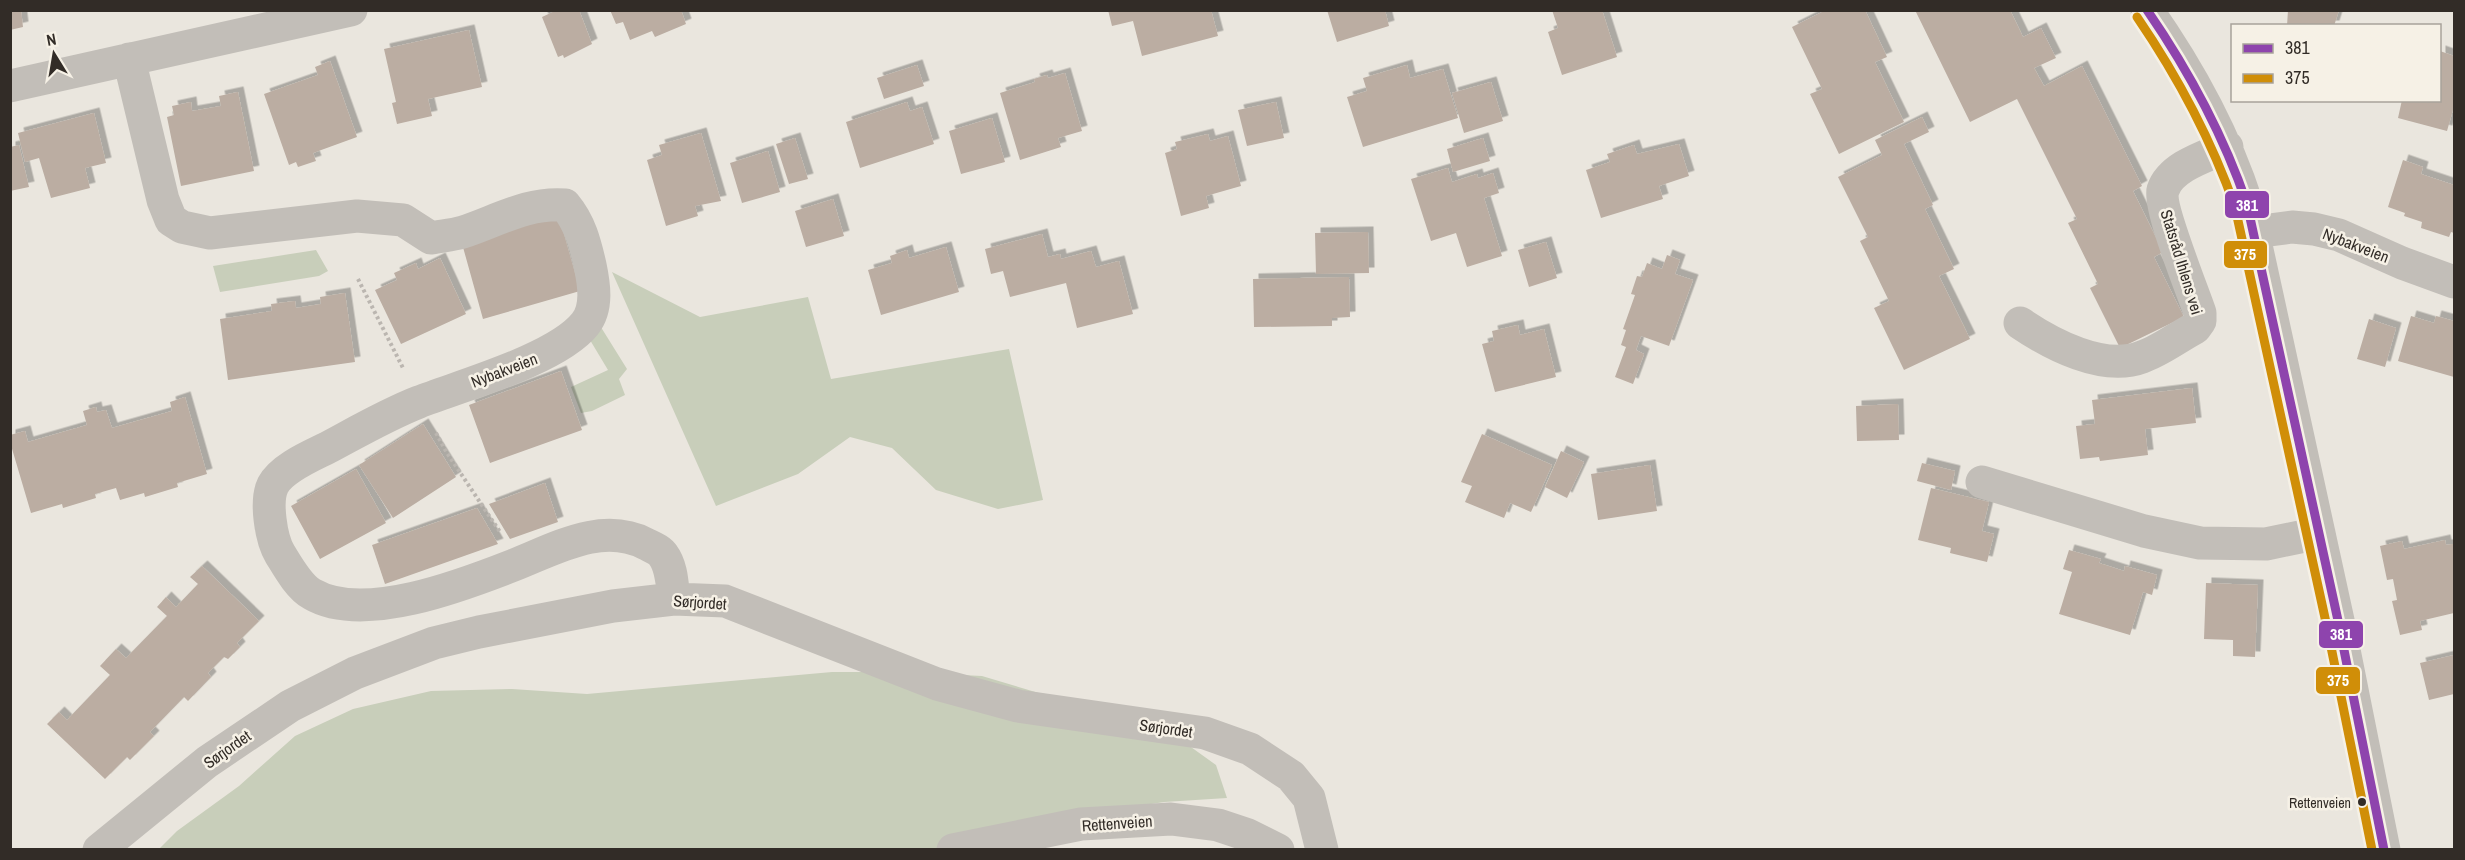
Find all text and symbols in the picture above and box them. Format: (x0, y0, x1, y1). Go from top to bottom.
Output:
north arrow (24, 24, 84, 84)
legend (2231, 24, 2441, 102)
text: N (44, 28, 58, 51)
text: 381 (2285, 35, 2310, 60)
text: 375 (2285, 65, 2310, 90)
line badge: 381 (2224, 190, 2270, 219)
text: 381 (2236, 194, 2259, 216)
street label: Statsråd Ihlens vei (2156, 207, 2208, 317)
street label: Nybakveien (2320, 222, 2392, 268)
line badge: 375 (2223, 240, 2268, 269)
text: 375 (2234, 243, 2256, 265)
street label: Nybakveien (468, 347, 540, 393)
street label: Sørjordet (673, 589, 728, 615)
line badge: 381 (2318, 620, 2364, 649)
text: 381 (2330, 623, 2353, 645)
line badge: 375 (2315, 666, 2361, 695)
text: 375 (2327, 669, 2349, 691)
street label: Sørjordet (1138, 713, 1194, 743)
street label: Sørjordet (199, 725, 255, 773)
place label: Rettenveien (2289, 794, 2351, 812)
marker: Rettenveien (2356, 796, 2368, 808)
street label: Rettenveien (1081, 810, 1153, 836)

